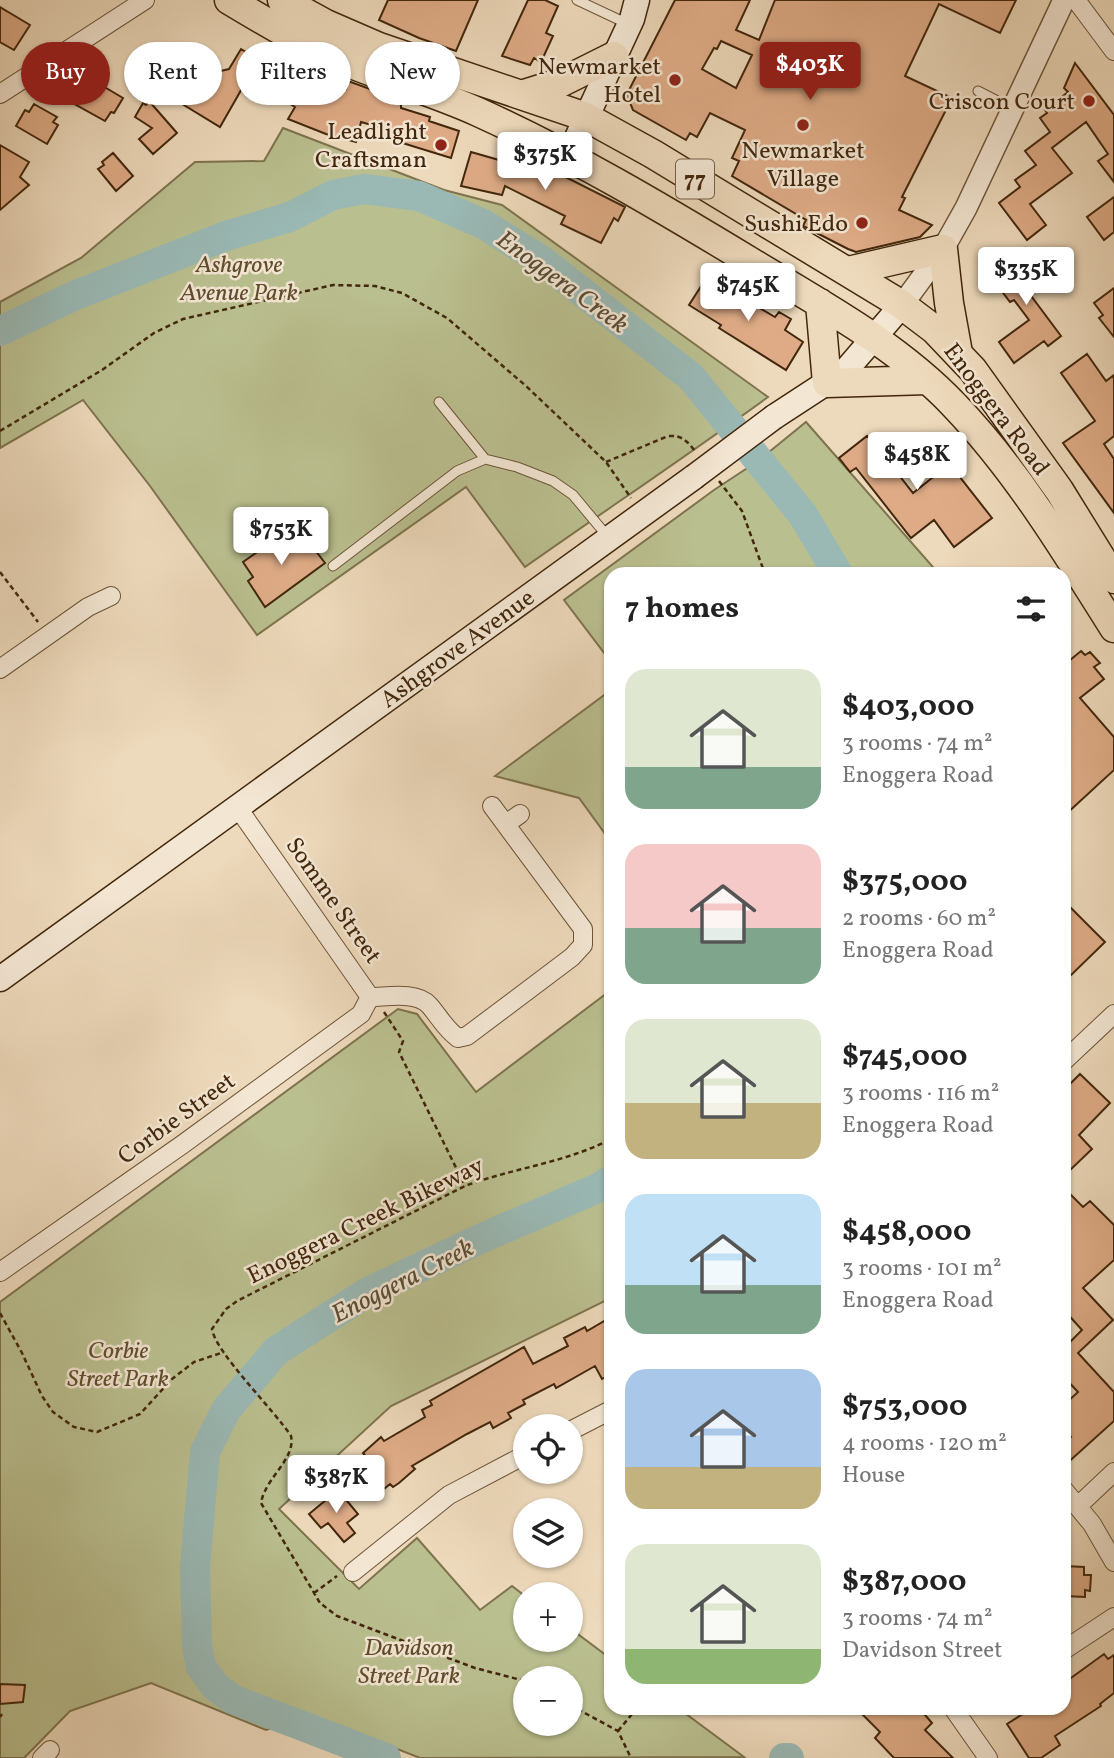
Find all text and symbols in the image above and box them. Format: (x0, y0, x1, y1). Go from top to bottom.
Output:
chip: Buy (21, 42, 110, 105)
chip: Rent (124, 42, 222, 105)
chip: Filters (236, 42, 351, 105)
chip: New (365, 42, 460, 105)
pin: $403K (761, 42, 859, 102)
text: $403K (776, 49, 844, 81)
place label: Newmarket Hotel (538, 51, 661, 113)
marker: Newmarket Hotel (667, 72, 683, 88)
place label: Criscon Court (929, 86, 1075, 120)
marker: Criscon Court (1081, 93, 1097, 109)
place label: Leadlight Craftsman (315, 116, 427, 178)
marker: Newmarket Village (795, 117, 811, 133)
pin: $375K (496, 132, 594, 192)
place label: Newmarket Village (741, 135, 865, 197)
marker: Leadlight Craftsman (433, 137, 449, 153)
text: $375K (513, 139, 577, 171)
road number: 77 (676, 160, 714, 198)
place label: Sushi Edo (744, 208, 848, 242)
marker: Sushi Edo (854, 215, 870, 231)
water label: Enoggera Creek (488, 222, 635, 343)
pin: $335K (977, 247, 1075, 307)
park label: Ashgrove Avenue Park (179, 249, 298, 311)
text: $335K (994, 254, 1058, 286)
pin: $745K (699, 264, 797, 323)
text: $745K (716, 270, 780, 302)
street label: Enoggera Road (934, 337, 1057, 484)
pin: $458K (868, 433, 966, 492)
text: $458K (884, 439, 950, 471)
pin: $753K (232, 508, 330, 567)
text: $753K (249, 514, 313, 546)
street label: Ashgrove Avenue (374, 582, 542, 717)
text: 7 homes (625, 588, 739, 630)
icon: filters (1012, 590, 1050, 628)
text: $403,000 (842, 686, 974, 728)
icon: home (681, 697, 765, 781)
text: 3 rooms · 74 m² (842, 728, 992, 760)
text: Enoggera Road (842, 760, 994, 792)
street label: Somme Street (276, 831, 389, 971)
text: $375,000 (842, 861, 968, 903)
icon: home (681, 872, 765, 956)
text: 2 rooms · 60 m² (842, 903, 996, 935)
text: Enoggera Road (842, 935, 994, 967)
text: $745,000 (842, 1036, 968, 1078)
icon: home (681, 1047, 765, 1131)
street label: Corbie Street (111, 1065, 243, 1174)
text: 3 rooms · 116 m² (842, 1078, 999, 1110)
text: Enoggera Road (842, 1110, 994, 1142)
street label: Enoggera Creek Bikeway (242, 1150, 488, 1290)
text: $458,000 (842, 1211, 971, 1253)
icon: home (681, 1222, 765, 1306)
water label: Enoggera Creek (326, 1231, 478, 1329)
text: 3 rooms · 101 m² (842, 1253, 1002, 1285)
text: Enoggera Road (842, 1285, 994, 1317)
park label: Corbie Street Park (67, 1335, 169, 1397)
text: $753,000 (842, 1386, 968, 1428)
icon: home (681, 1397, 765, 1481)
map controls (513, 1414, 583, 1736)
button: locate (513, 1414, 583, 1484)
text: 4 rooms · 120 m² (842, 1428, 1007, 1460)
pin: $387K (287, 1456, 385, 1515)
text: House (842, 1460, 905, 1492)
text: $387K (304, 1462, 368, 1494)
button: layers (513, 1498, 583, 1568)
text: $387,000 (842, 1561, 966, 1603)
icon: home (681, 1572, 765, 1656)
button: + (513, 1582, 583, 1652)
text: 3 rooms · 74 m² (842, 1603, 992, 1635)
park label: Davidson Street Park (358, 1632, 460, 1694)
text: Davidson Street (842, 1635, 1002, 1667)
button: − (513, 1666, 583, 1736)

